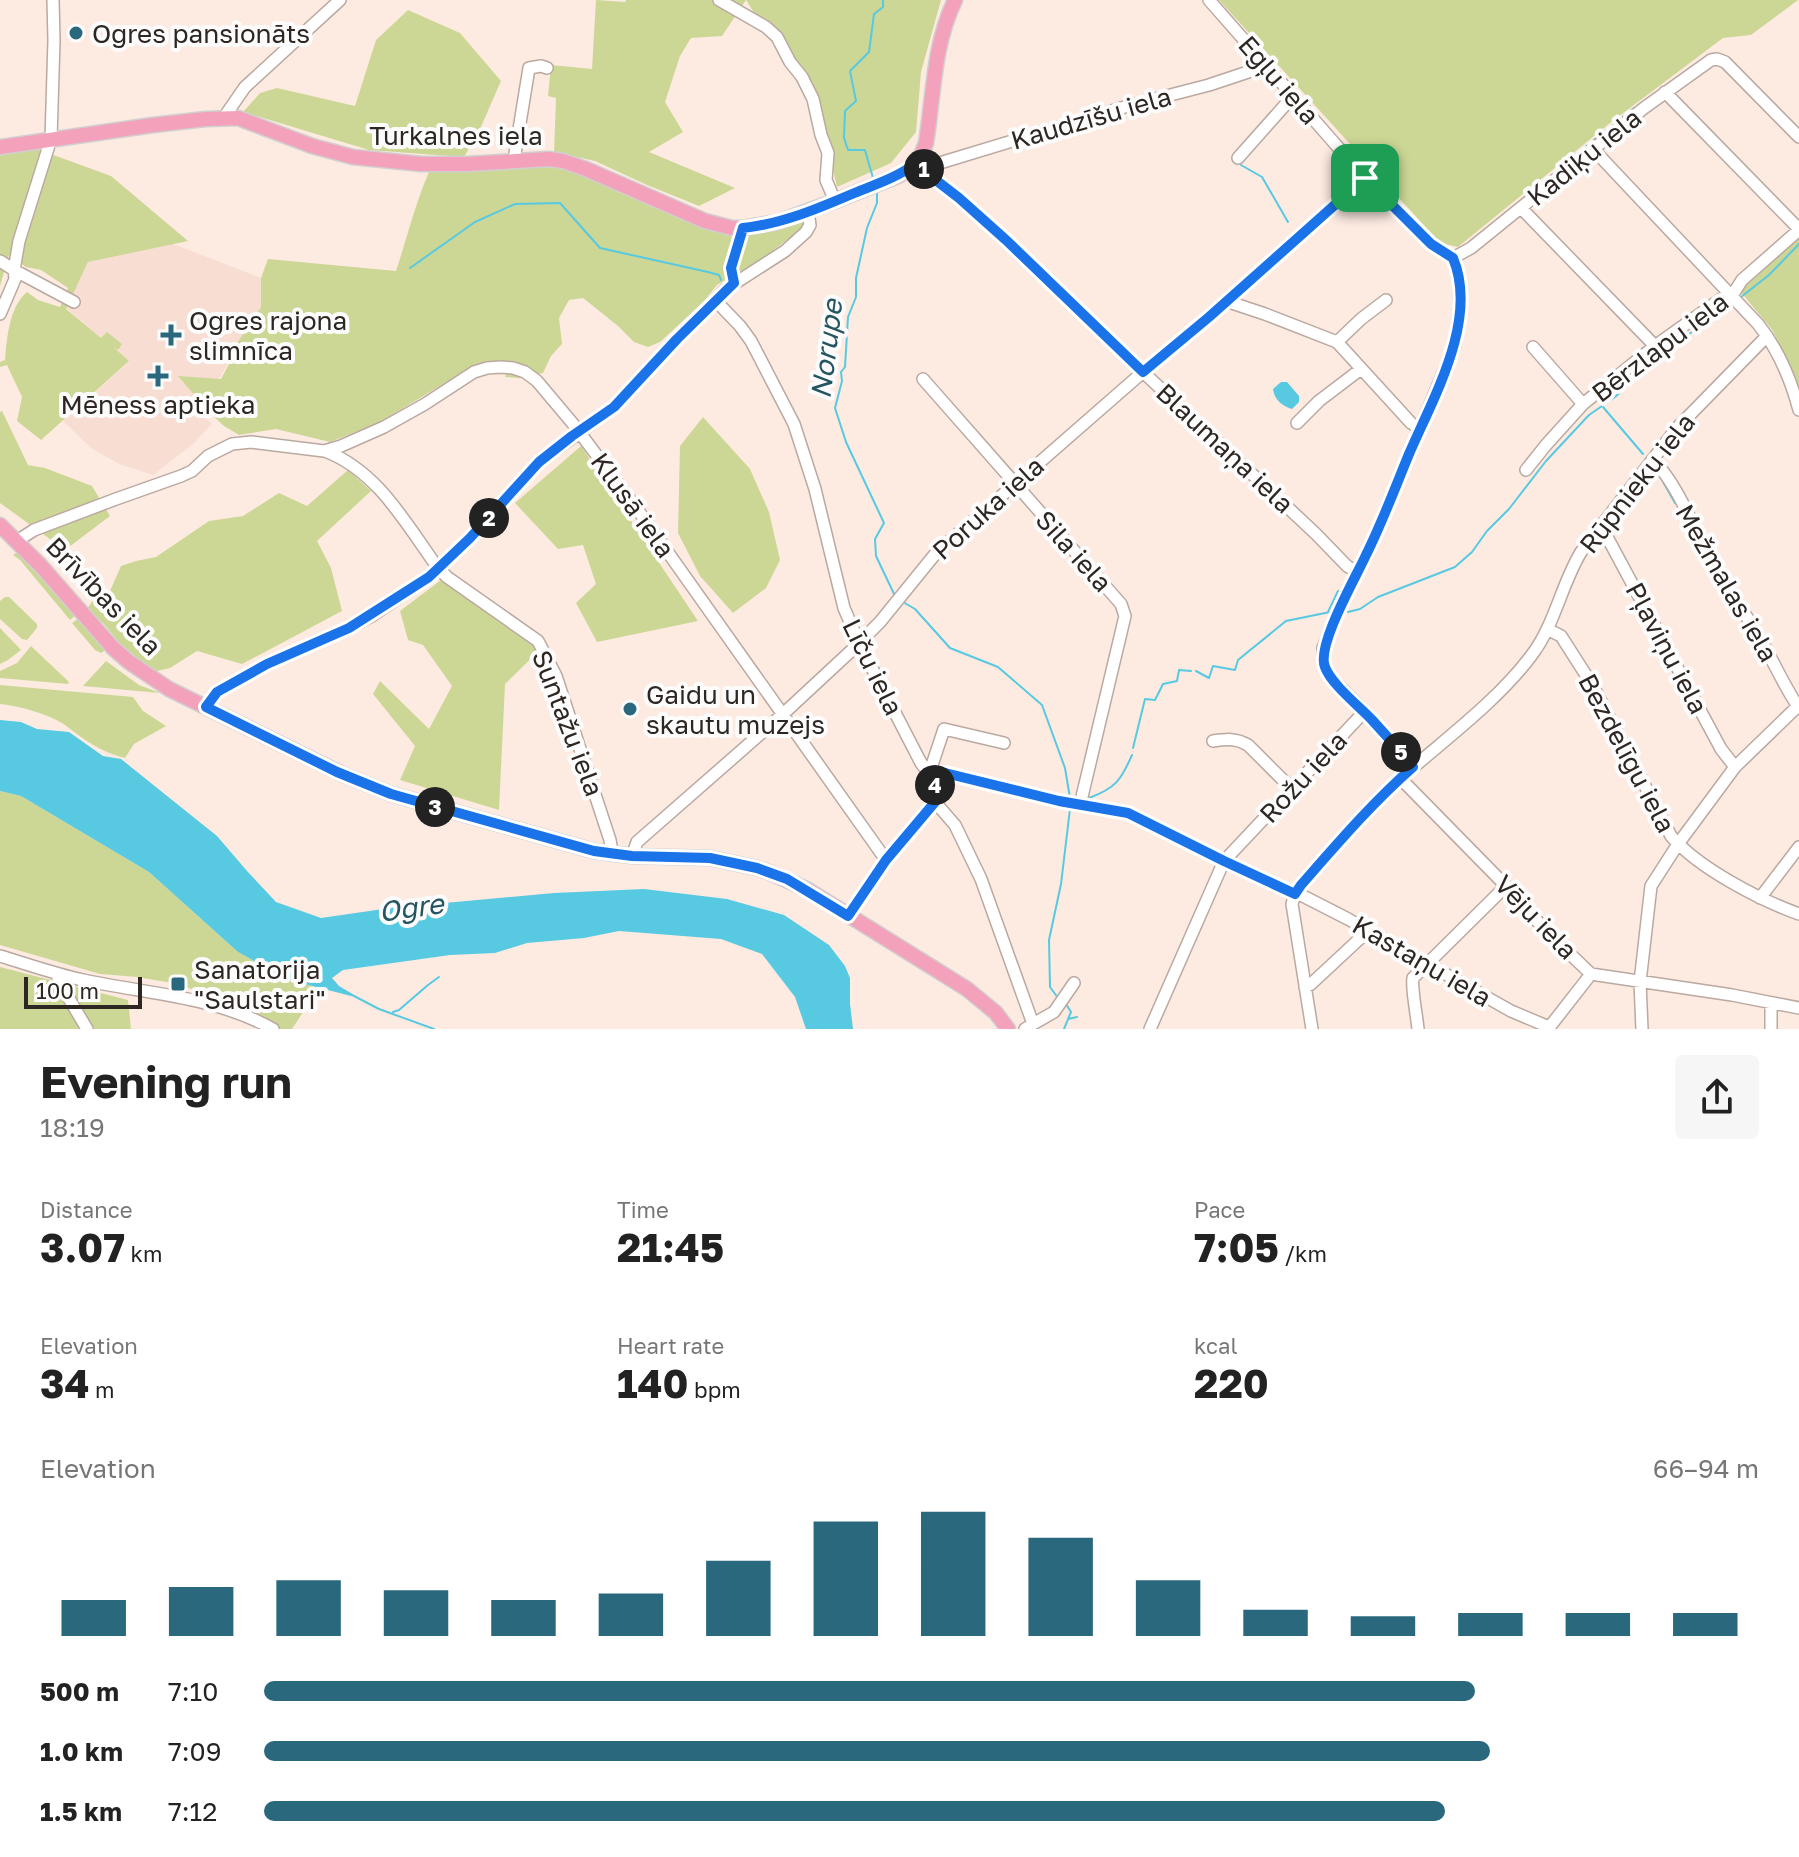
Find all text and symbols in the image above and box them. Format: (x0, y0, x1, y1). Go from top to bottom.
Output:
place label: Ogres pansionāts (92, 18, 310, 49)
marker: Ogres pansionāts (67, 24, 85, 42)
street label: Egļu iela (1232, 29, 1326, 131)
street label: Kaudzīšu iela (1007, 80, 1175, 156)
street label: Kadiķu iela (1521, 102, 1647, 212)
street label: Turkalnes iela (369, 120, 543, 151)
pin (1331, 144, 1399, 212)
pin: 1 (904, 149, 944, 189)
text: 1 (918, 155, 930, 182)
icon: arrive (1343, 156, 1387, 200)
street label: Bērzlapu iela (1586, 286, 1734, 408)
water label: Norupe (804, 296, 849, 400)
place label: Ogres rajona slimnīca (189, 305, 347, 366)
marker: Ogres rajona slimnīca (160, 324, 182, 346)
marker: Mēness aptieka (149, 367, 167, 385)
street label: Blaumaņa iela (1150, 377, 1300, 519)
place label: Mēness aptieka (61, 389, 255, 420)
street label: Rūpnieku iela (1573, 407, 1701, 559)
street label: Klusā iela (585, 447, 681, 563)
street label: Poruka iela (926, 450, 1050, 566)
pin: 2 (469, 498, 509, 538)
street label: Mežmalas iela (1669, 499, 1785, 667)
text: 2 (482, 504, 496, 531)
street label: Sila iela (1030, 504, 1118, 598)
street label: Brīvības iela (40, 531, 168, 661)
street label: Pļaviņu iela (1619, 577, 1715, 719)
street label: Līču iela (836, 614, 910, 720)
street label: Suntažu iela (526, 646, 610, 800)
street label: Bezdelīgu iela (1572, 668, 1682, 838)
place label: Gaidu un skautu muzejs (646, 679, 825, 740)
marker: Gaidu un skautu muzejs (621, 700, 639, 718)
street label: Rožu iela (1253, 725, 1353, 829)
pin: 5 (1381, 732, 1421, 772)
text: 5 (1394, 738, 1408, 765)
pin: 4 (915, 765, 955, 805)
text: 4 (928, 771, 942, 798)
pin: 3 (415, 787, 455, 827)
text: 3 (428, 793, 442, 820)
street label: Vēju iela (1488, 868, 1584, 966)
water label: Ogre (377, 886, 447, 928)
street label: Kastaņu iela (1347, 909, 1497, 1013)
place label: Sanatorija "Saulstari" (194, 954, 326, 1015)
scale bar (24, 973, 142, 1009)
marker: Sanatorija "Saulstari" (169, 975, 187, 993)
text: 100 m (36, 977, 99, 1004)
text: Evening run (40, 1055, 292, 1108)
button: share (1675, 1055, 1759, 1139)
text: 18:19 (40, 1112, 105, 1143)
text: Distance (40, 1196, 132, 1223)
text: Time (617, 1196, 669, 1223)
text: Pace (1194, 1196, 1245, 1223)
text: 3.07 (40, 1223, 125, 1271)
text: 21:45 (617, 1223, 724, 1271)
text: 7:05 (1194, 1223, 1279, 1271)
text: km (125, 1240, 162, 1267)
text: /km (1279, 1240, 1327, 1267)
text: Elevation (40, 1332, 138, 1359)
text: Heart rate (617, 1332, 724, 1359)
text: kcal (1194, 1332, 1237, 1359)
text: 34 (40, 1359, 89, 1407)
text: 140 (617, 1359, 689, 1407)
text: 220 (1194, 1359, 1269, 1407)
text: m (89, 1376, 114, 1403)
text: bpm (689, 1376, 741, 1403)
text: Elevation (40, 1453, 156, 1484)
text: 66–94 m (1653, 1453, 1759, 1484)
text: 500 m (40, 1676, 119, 1707)
text: 7:10 (168, 1676, 218, 1707)
text: 1.0 km (40, 1736, 123, 1767)
text: 7:09 (168, 1736, 221, 1767)
text: 1.5 km (40, 1796, 122, 1827)
text: 7:12 (168, 1796, 217, 1827)

